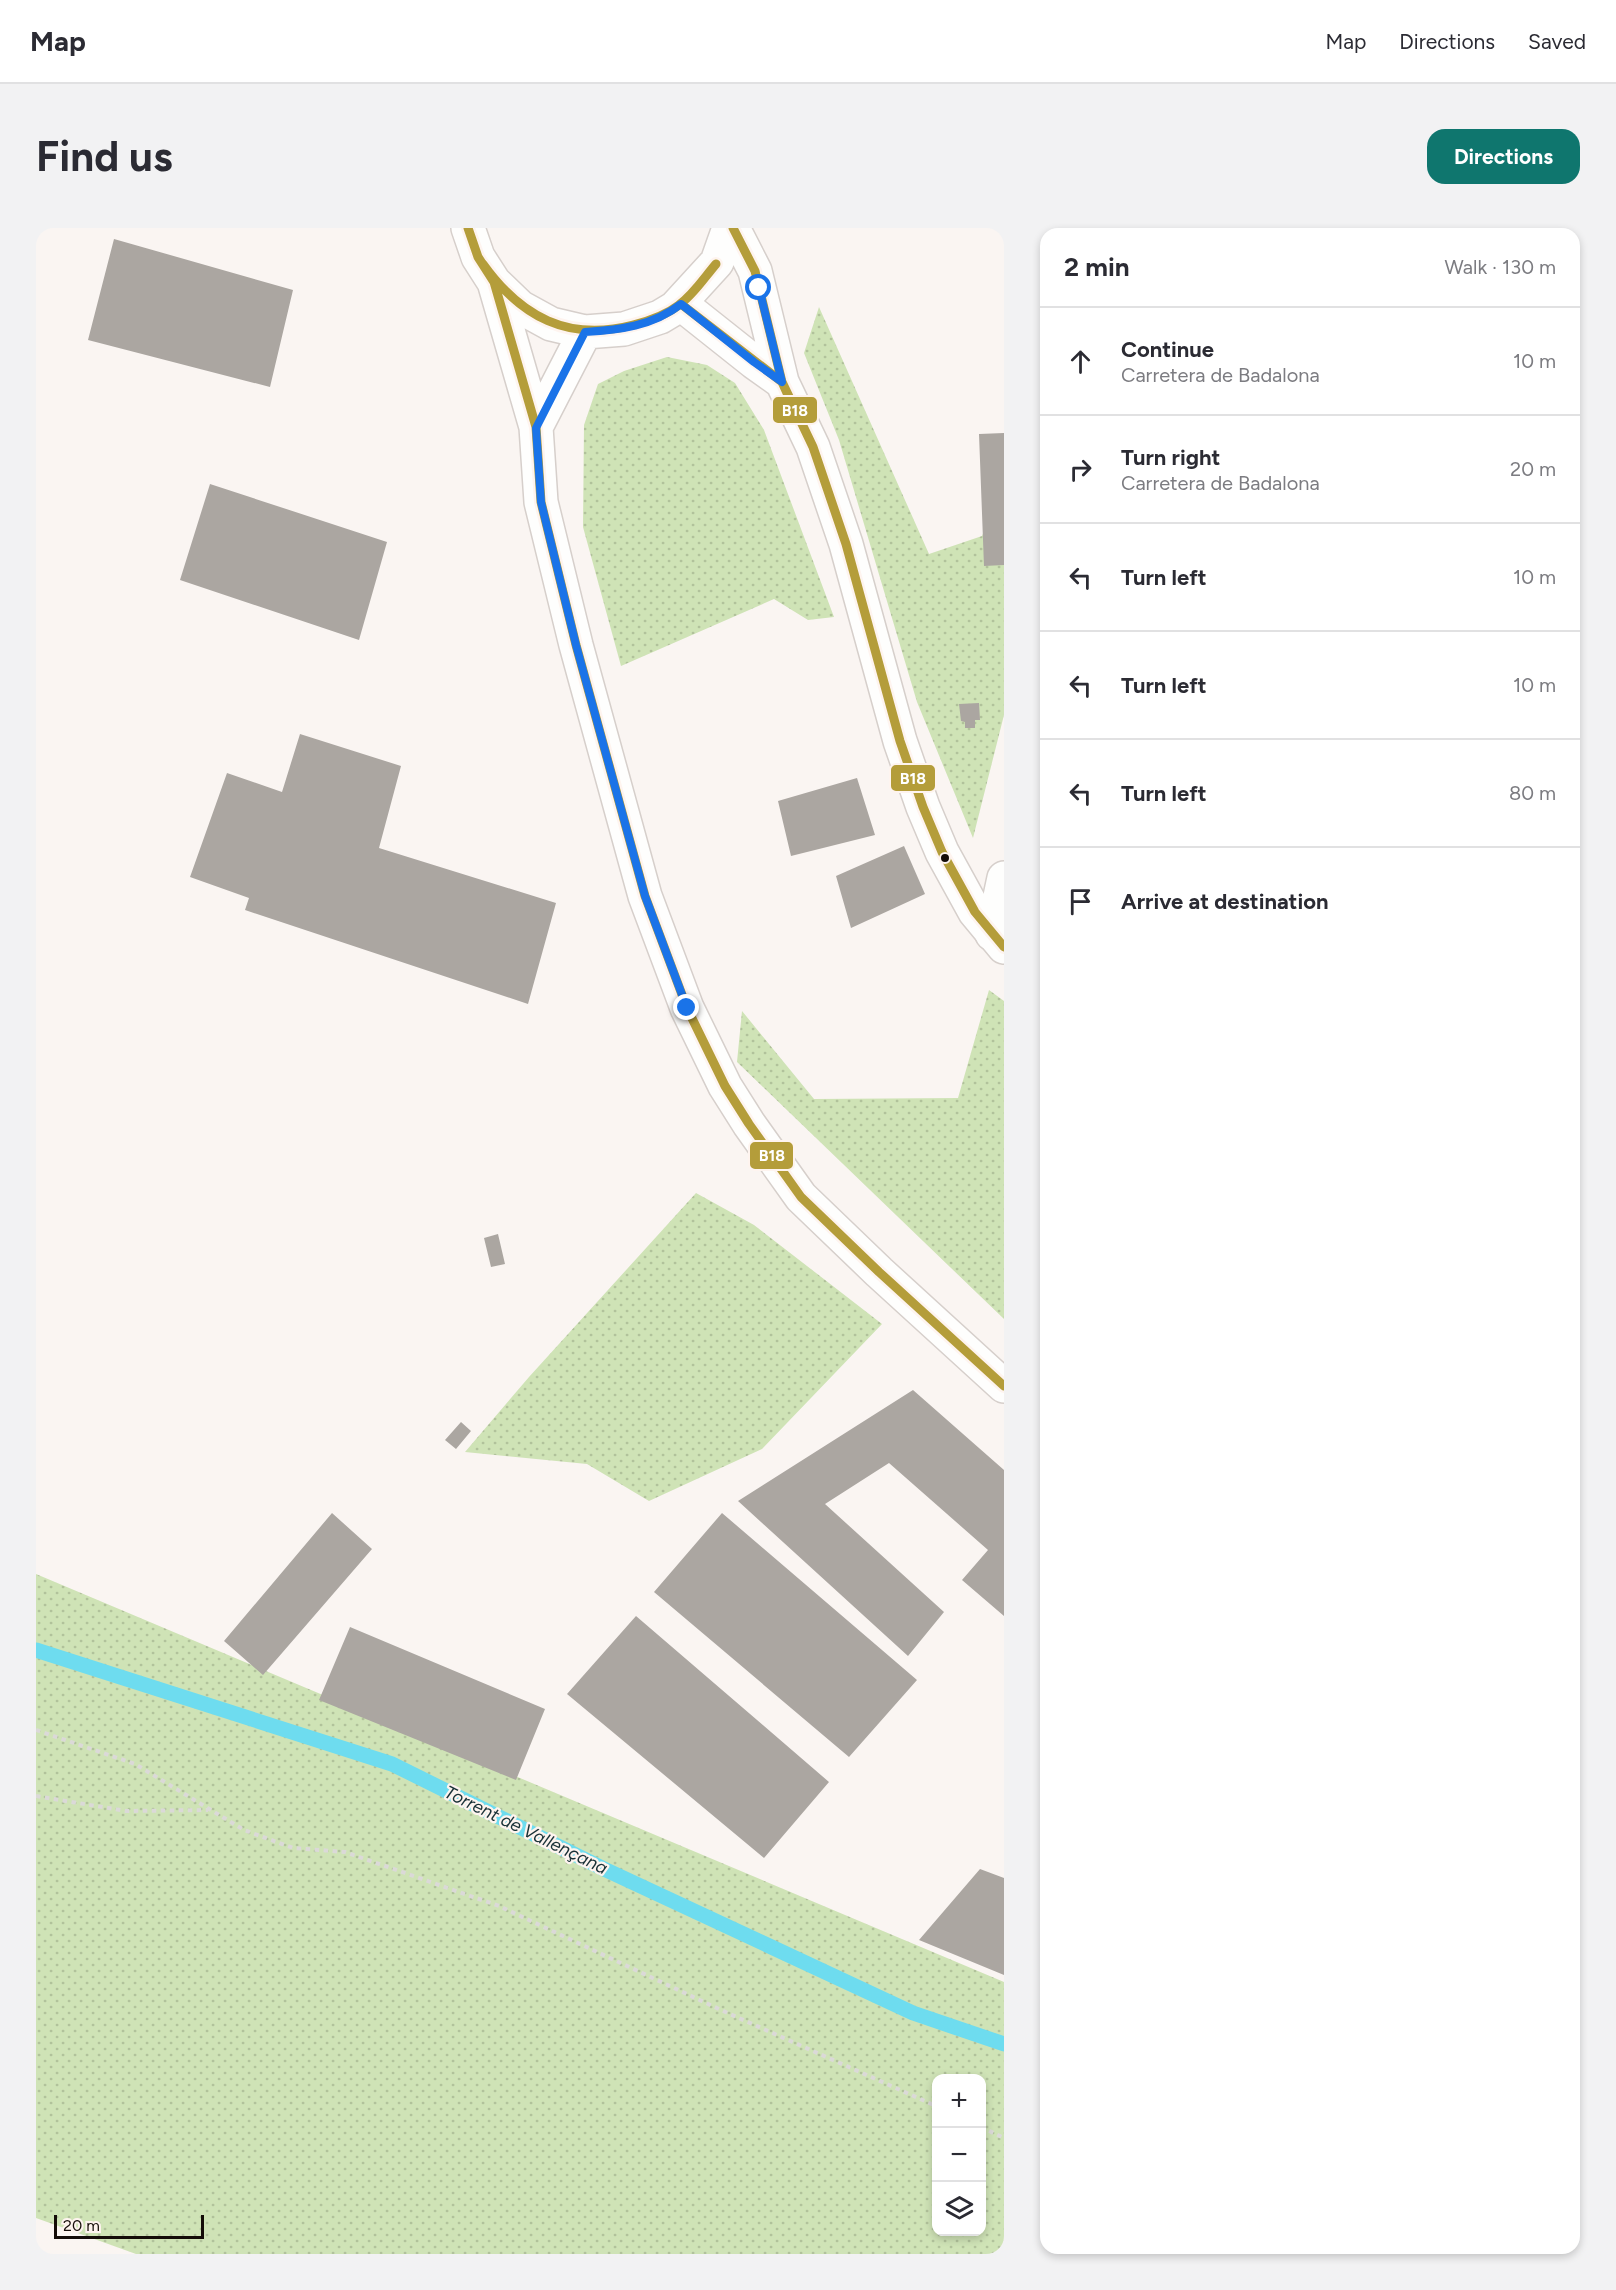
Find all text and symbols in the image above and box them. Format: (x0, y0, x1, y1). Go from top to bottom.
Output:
text: Map (30, 24, 86, 58)
text: Map (1325, 29, 1366, 54)
text: Directions (1399, 29, 1495, 54)
text: Saved (1528, 29, 1586, 54)
button: Directions (1427, 129, 1580, 184)
text: Find us (36, 131, 173, 182)
text: 2 min (1064, 251, 1130, 283)
text: Walk · 130 m (1444, 255, 1556, 279)
route start (745, 274, 771, 300)
text: Continue (1121, 336, 1214, 363)
icon: ahead (1064, 345, 1097, 378)
text: 10 m (1513, 349, 1556, 373)
text: Carretera de Badalona (1121, 363, 1320, 387)
line badge: B18 (772, 396, 818, 424)
text: B18 (782, 401, 808, 420)
text: Turn right (1121, 444, 1220, 471)
icon: right (1064, 453, 1097, 486)
text: 20 m (1510, 457, 1556, 481)
text: Carretera de Badalona (1121, 471, 1320, 495)
icon: left (1064, 561, 1097, 594)
text: Turn left (1121, 564, 1207, 591)
text: 10 m (1513, 565, 1556, 589)
icon: left (1064, 669, 1097, 702)
text: Turn left (1121, 672, 1207, 699)
text: 10 m (1513, 673, 1556, 697)
line badge: B18 (890, 764, 936, 792)
text: B18 (900, 769, 926, 788)
icon: left (1064, 777, 1097, 810)
text: Turn left (1121, 780, 1207, 807)
text: 80 m (1509, 781, 1556, 805)
unlabelled marker (939, 852, 951, 864)
icon: arrive (1064, 885, 1097, 918)
text: Arrive at destination (1121, 888, 1329, 915)
route end (673, 994, 699, 1020)
line badge: B18 (749, 1141, 794, 1170)
text: B18 (759, 1146, 785, 1165)
water label: Torrent de Vallençana (441, 1781, 612, 1879)
map controls (932, 2074, 986, 2236)
button: + (932, 2074, 986, 2128)
button: − (932, 2128, 986, 2182)
button: layers (932, 2182, 986, 2236)
scale bar (54, 2212, 204, 2240)
text: 20 m (63, 2216, 100, 2235)

